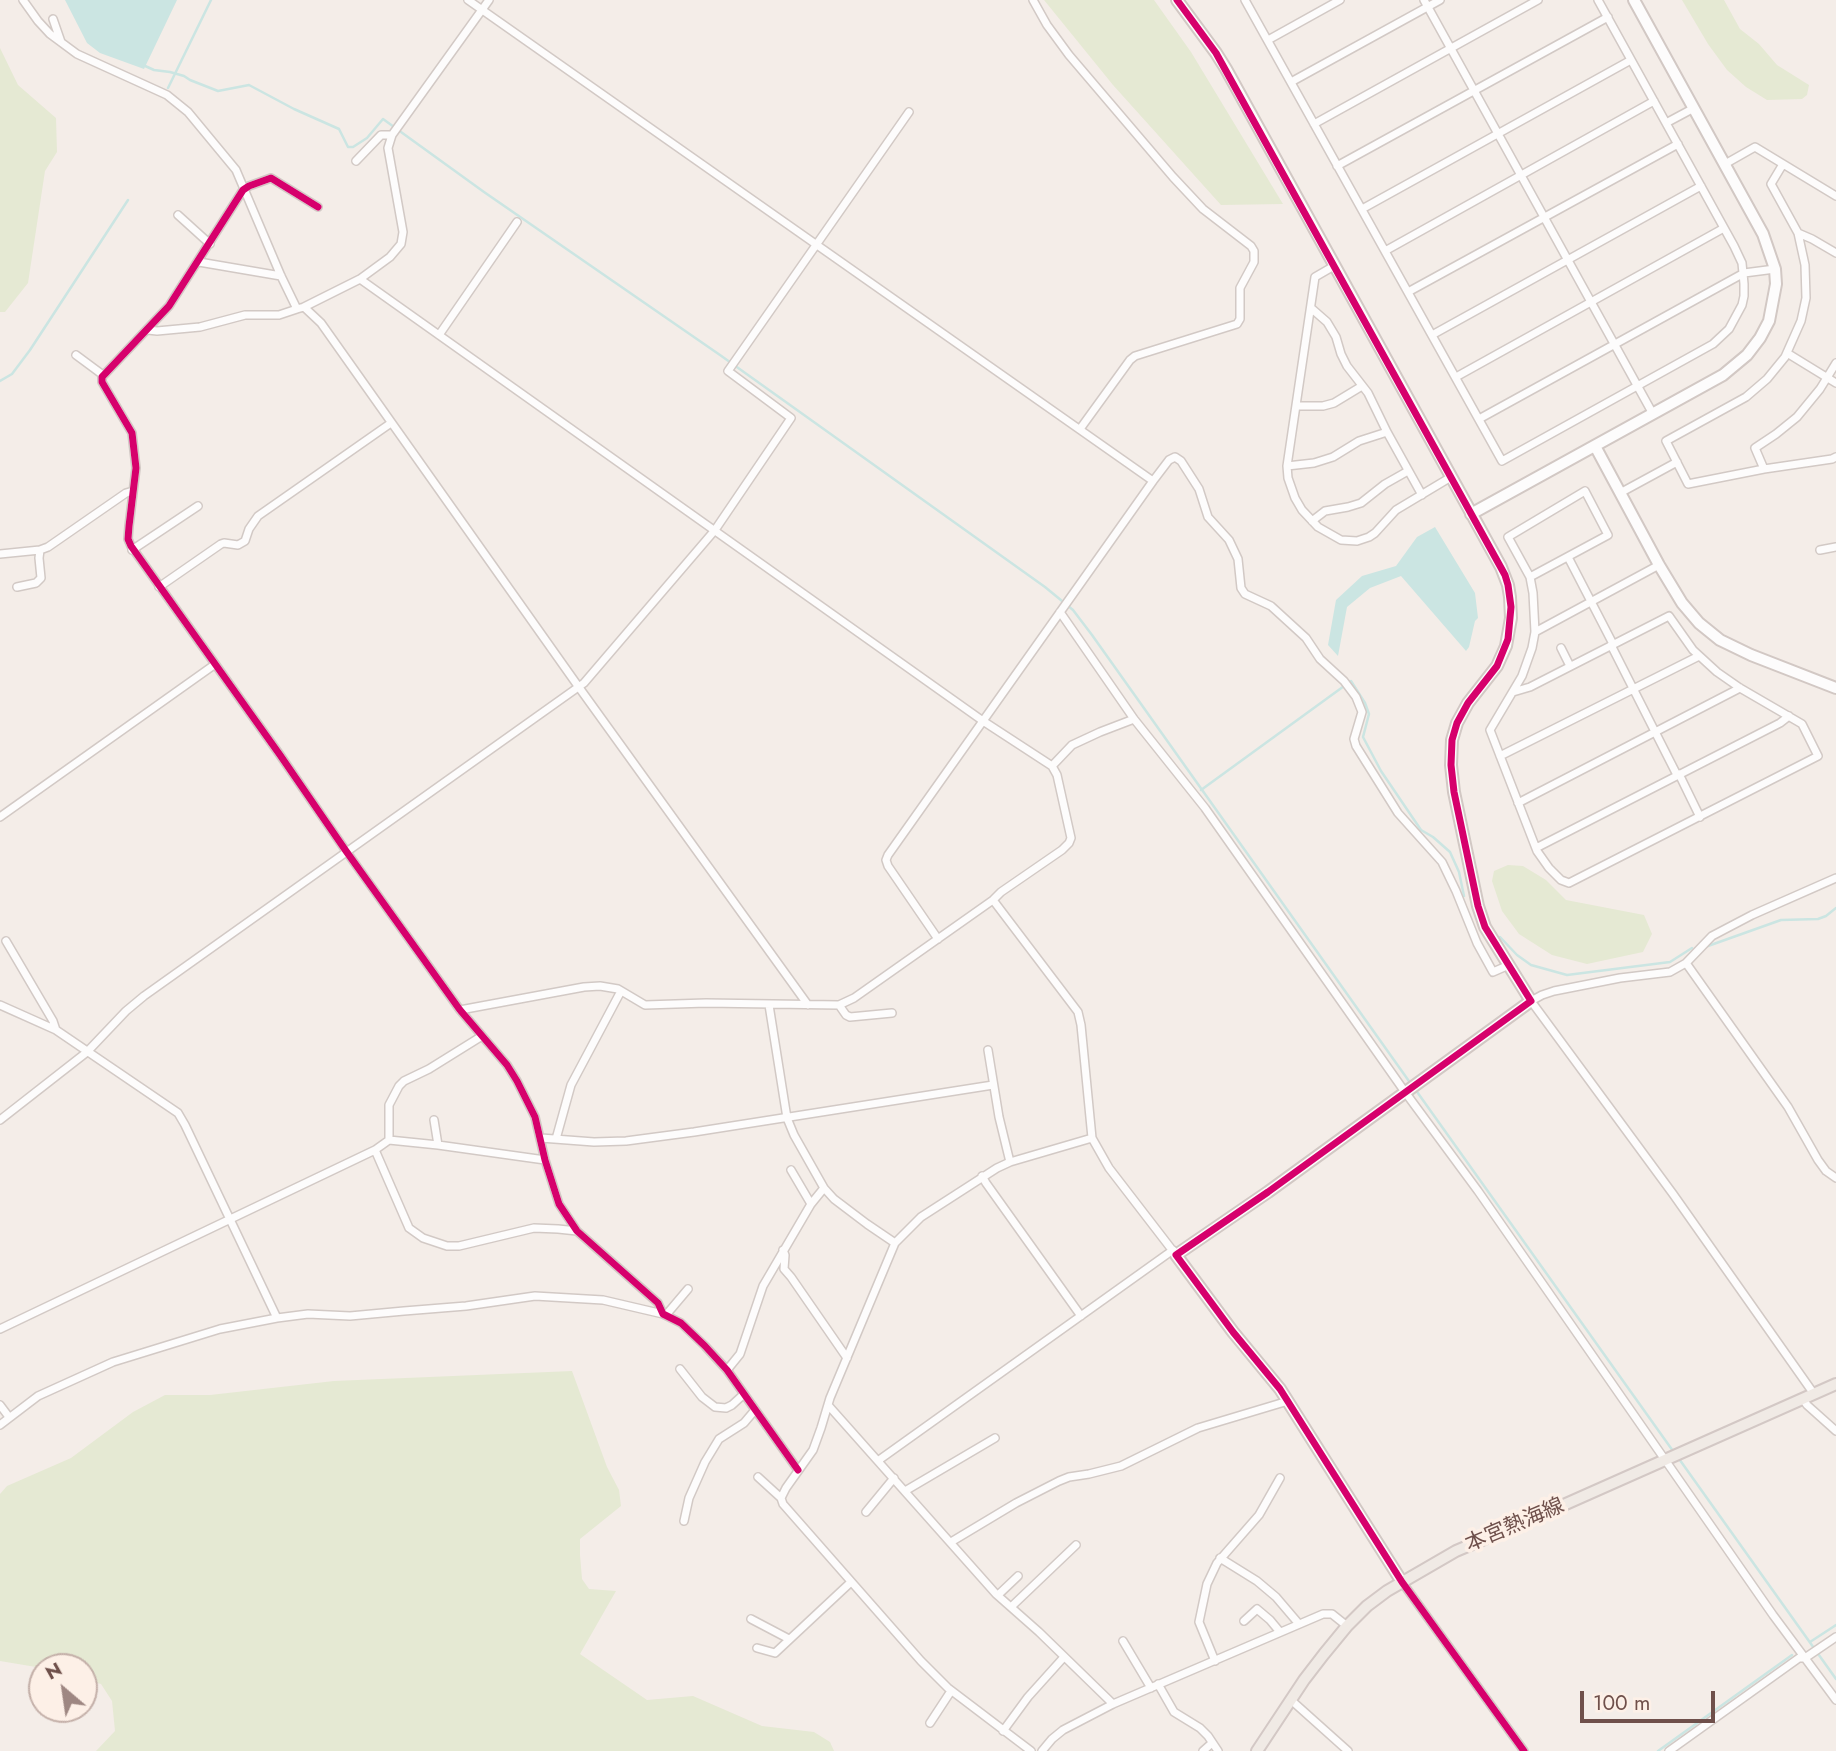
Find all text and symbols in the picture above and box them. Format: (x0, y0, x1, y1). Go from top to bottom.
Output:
street label: 本宮熱海線 (1462, 1494, 1568, 1558)
north arrow (28, 1653, 98, 1723)
text: N (40, 1655, 67, 1686)
scale bar (1584, 1678, 1719, 1722)
text: 100 m (1593, 1688, 1650, 1718)

